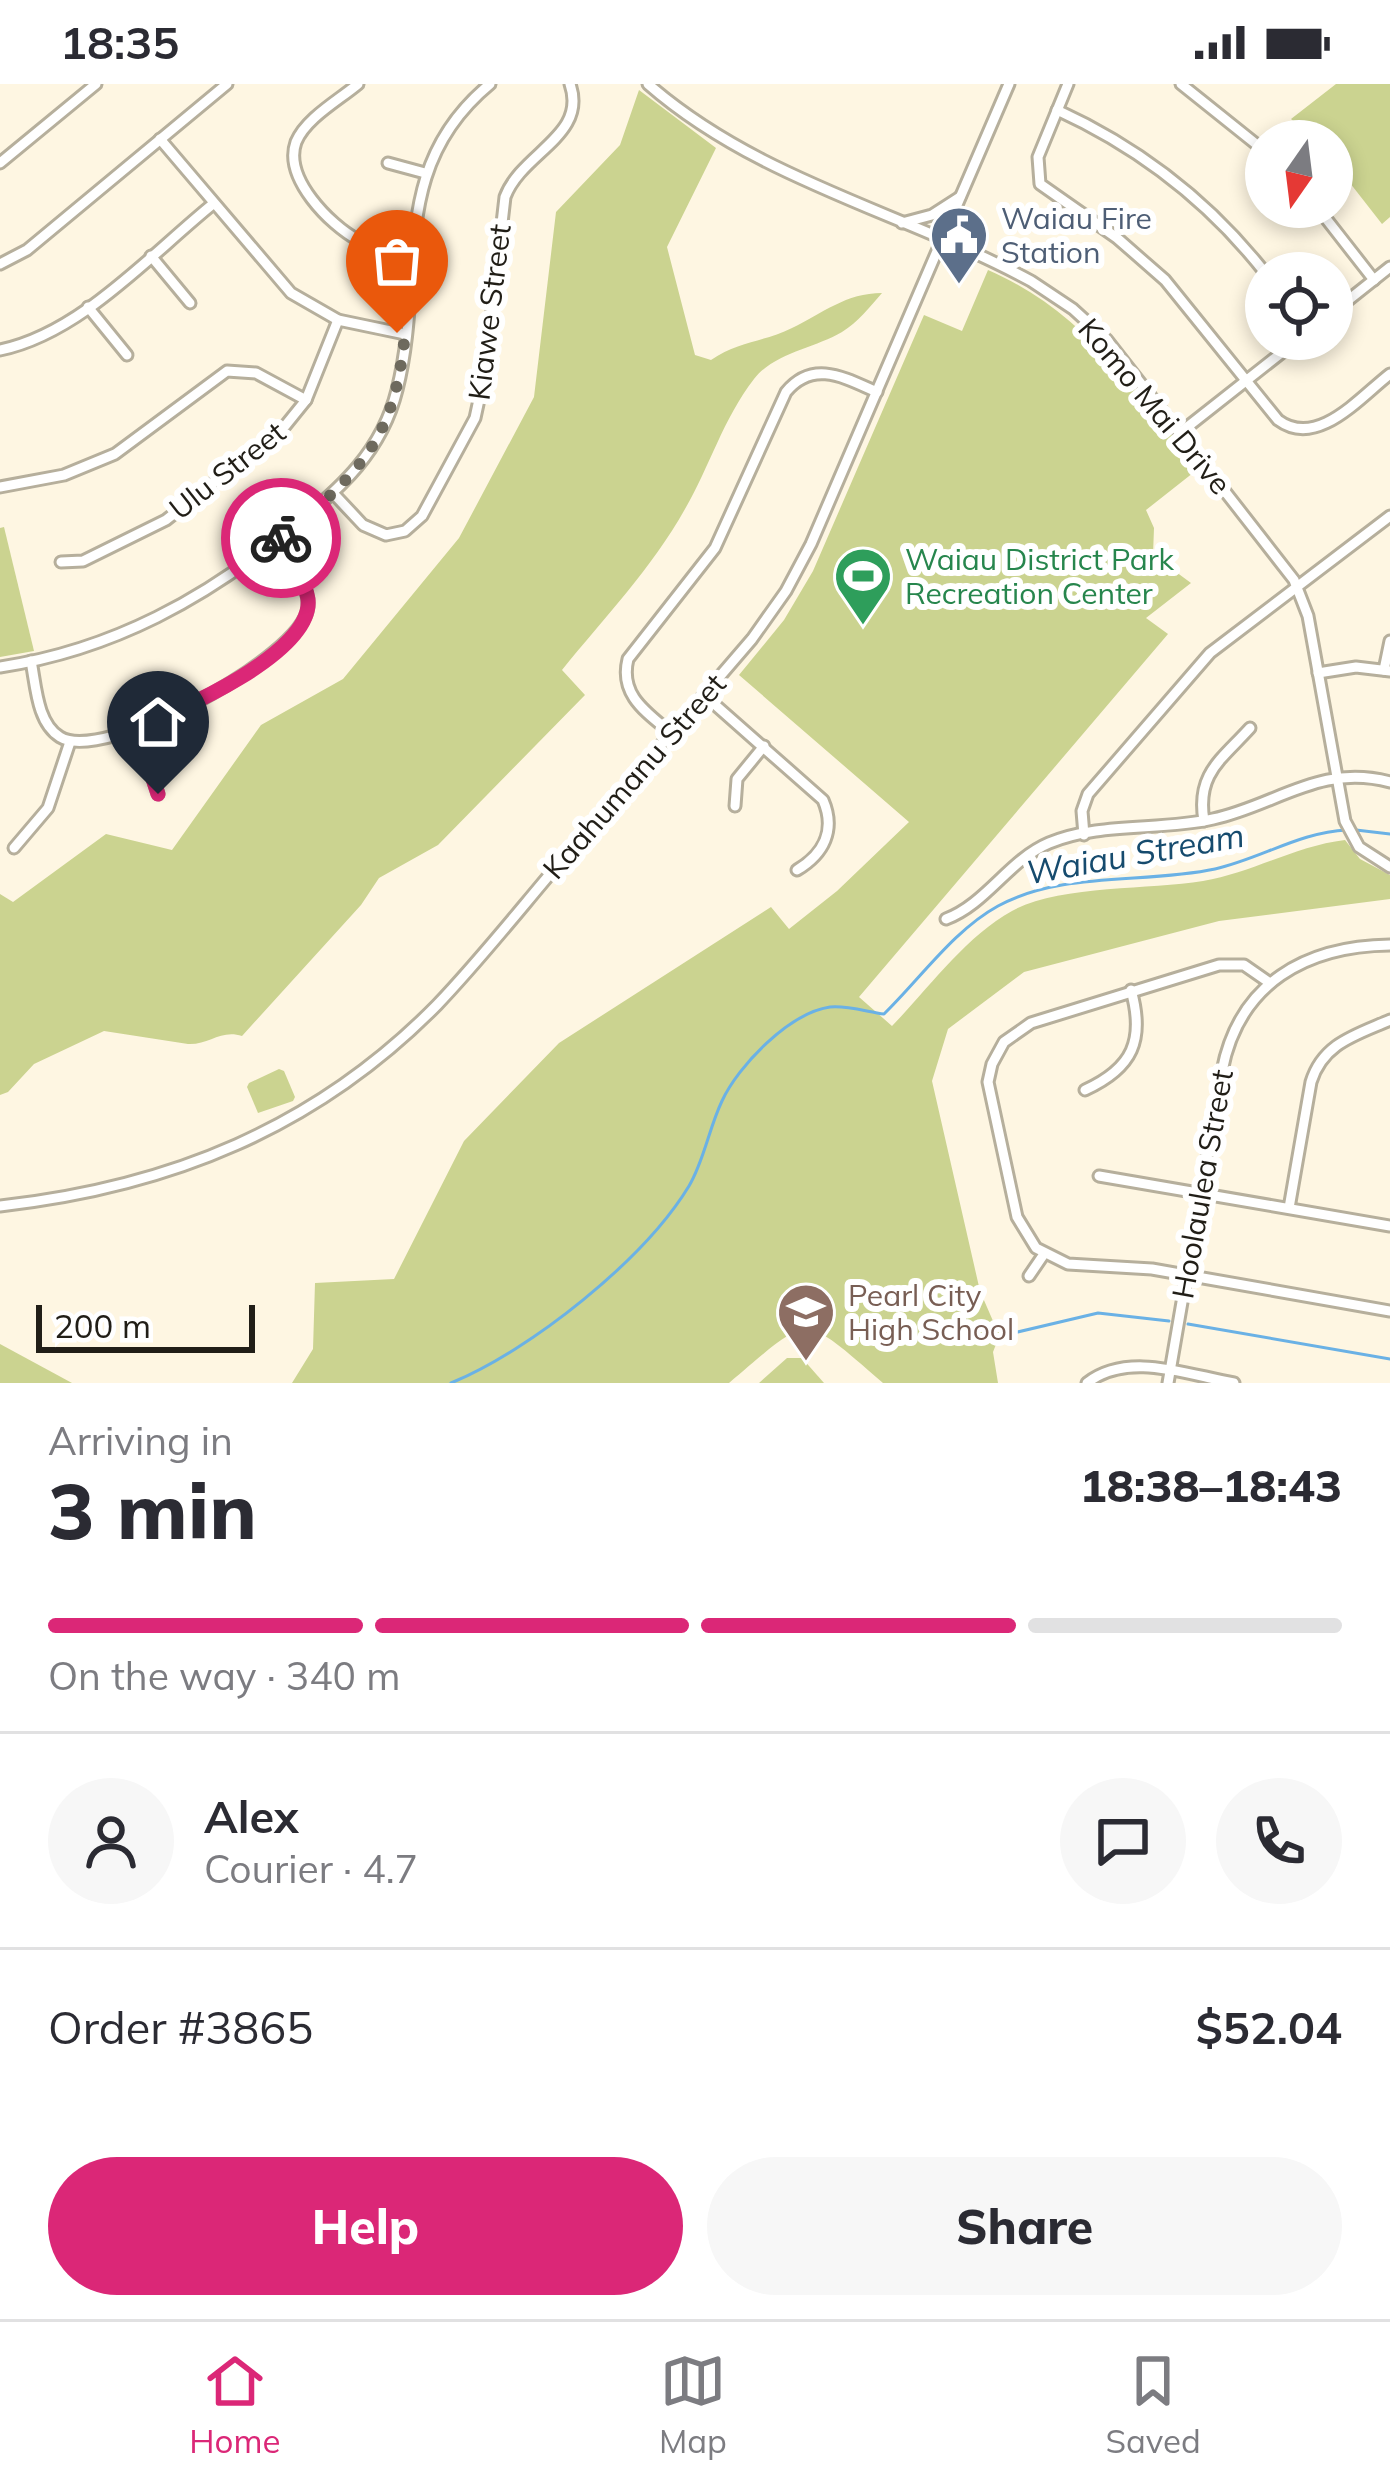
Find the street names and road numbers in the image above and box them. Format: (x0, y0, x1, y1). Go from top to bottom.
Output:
street label: Kiawe Street (459, 222, 519, 402)
street label: Komo Mai Drive (1070, 310, 1240, 502)
street label: Ulu Street (161, 413, 293, 527)
street label: Kaahumanu Street (534, 665, 734, 887)
street label: Hoolaulea Street (1163, 1066, 1241, 1302)

